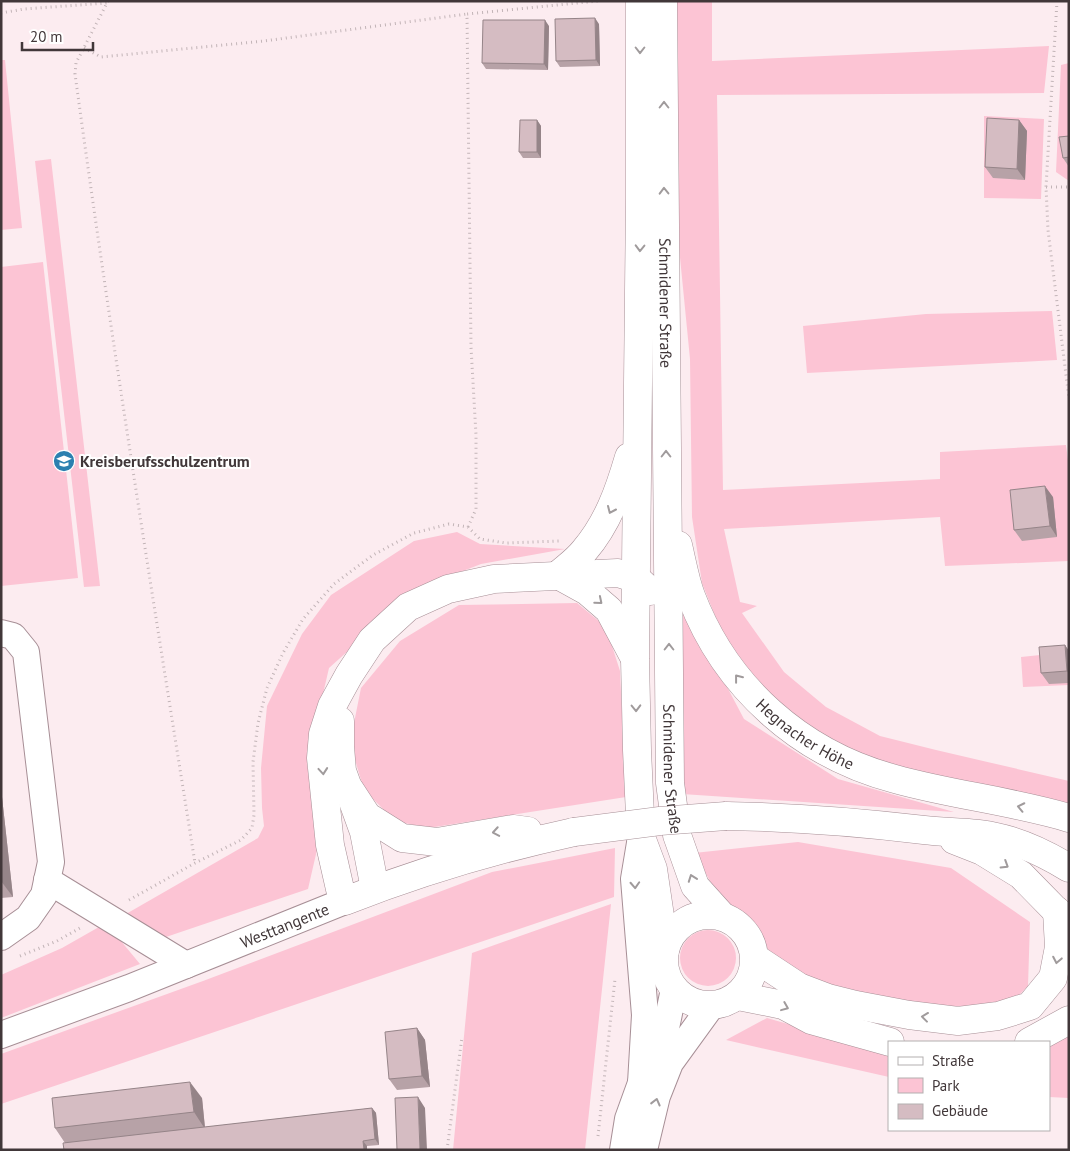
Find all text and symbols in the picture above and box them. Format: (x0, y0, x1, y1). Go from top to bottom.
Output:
scale bar (22, 20, 94, 52)
text: 20 m (30, 27, 63, 46)
one-way arrow (635, 46, 645, 54)
one-way arrow (659, 100, 669, 108)
one-way arrow (659, 187, 669, 195)
street label: Schmidener Straße (655, 238, 676, 368)
one-way arrow (634, 244, 645, 252)
school or university icon: Kreisberufsschulzentrum (52, 449, 76, 473)
one-way arrow (661, 450, 672, 458)
place label: Kreisberufsschulzentrum (80, 451, 250, 471)
one-way arrow (606, 505, 617, 514)
one-way arrow (593, 596, 602, 604)
one-way arrow (663, 643, 674, 651)
one-way arrow (735, 674, 744, 684)
street label: Hegnacher Höhe (752, 694, 857, 774)
one-way arrow (631, 704, 641, 712)
street label: Schmidener Straße (659, 704, 687, 835)
one-way arrow (317, 767, 328, 775)
one-way arrow (1017, 802, 1026, 813)
one-way arrow (492, 826, 501, 836)
one-way arrow (999, 859, 1008, 869)
one-way arrow (688, 875, 698, 883)
one-way arrow (629, 882, 640, 890)
street label: Westtangente (237, 899, 332, 952)
one-way arrow (1052, 955, 1063, 964)
one-way arrow (780, 1001, 789, 1011)
one-way arrow (920, 1012, 928, 1023)
legend (888, 1041, 1050, 1131)
text: Straße (932, 1051, 974, 1070)
text: Park (932, 1076, 960, 1095)
one-way arrow (650, 1099, 660, 1107)
text: Gebäude (932, 1101, 988, 1120)

